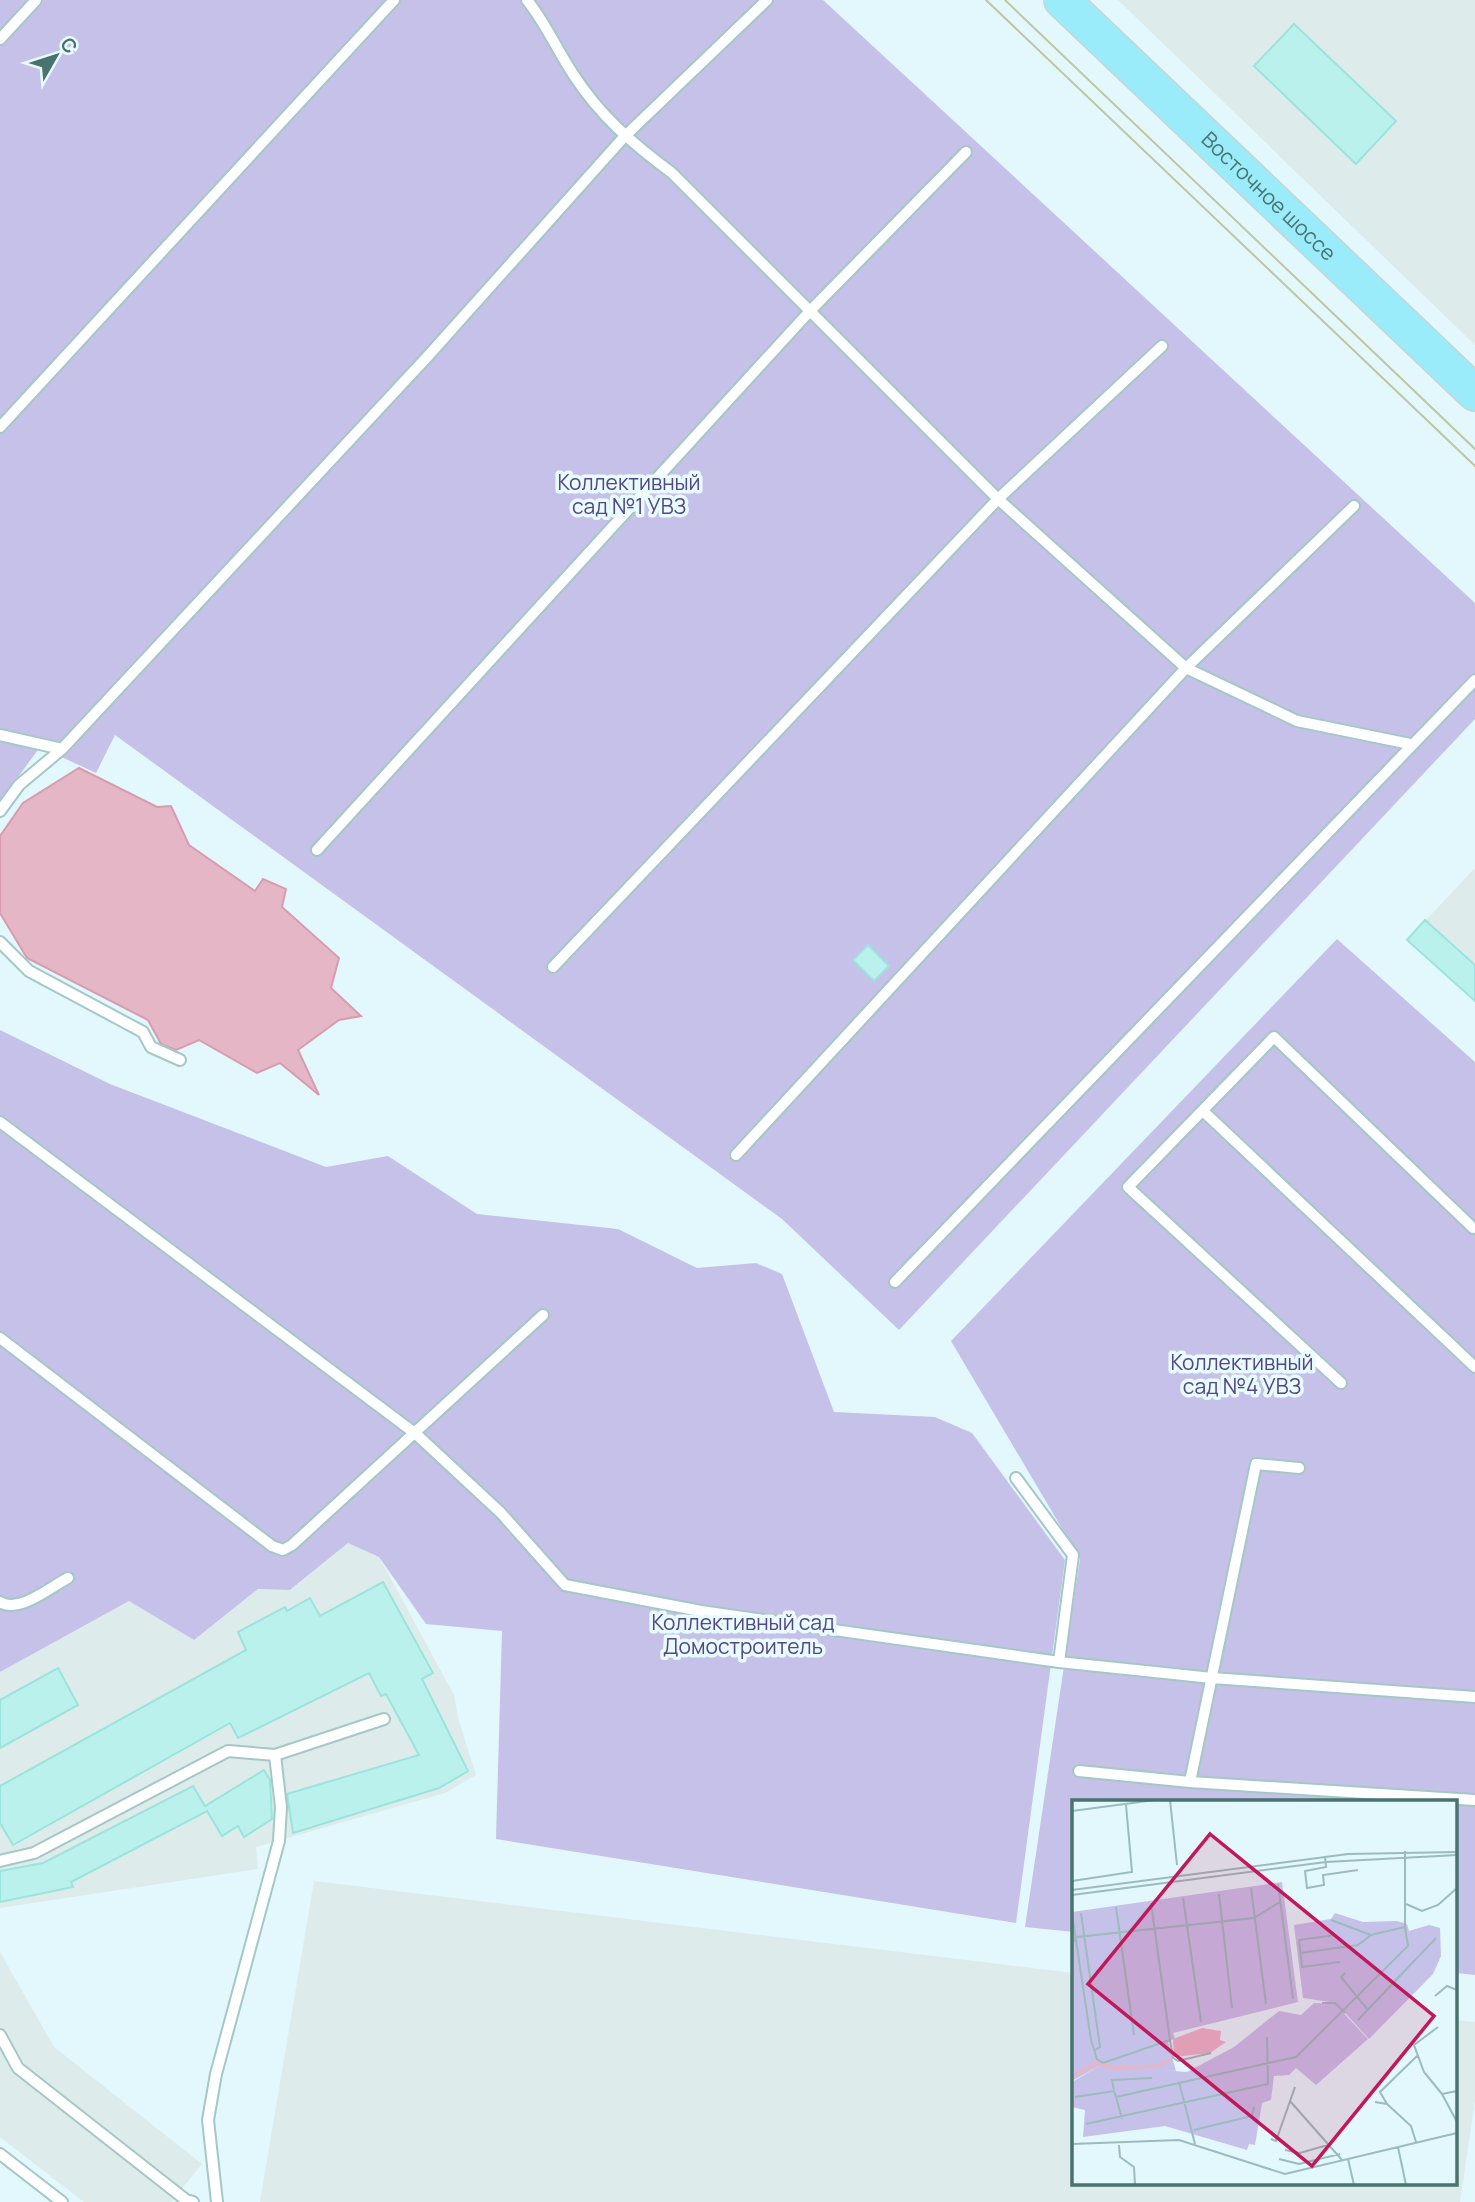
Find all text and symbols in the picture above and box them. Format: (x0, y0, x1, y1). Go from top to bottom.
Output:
north arrow (21, 21, 91, 91)
text: С (55, 32, 84, 59)
street label: Восточное шоссе (1196, 125, 1342, 266)
park label: Коллективный сад №1 УВЗ (557, 468, 701, 520)
park label: Коллективный сад №4 УВЗ (1170, 1348, 1314, 1400)
park label: Коллективный сад Домостроитель (651, 1608, 835, 1660)
inset map (1072, 1800, 1458, 2184)

